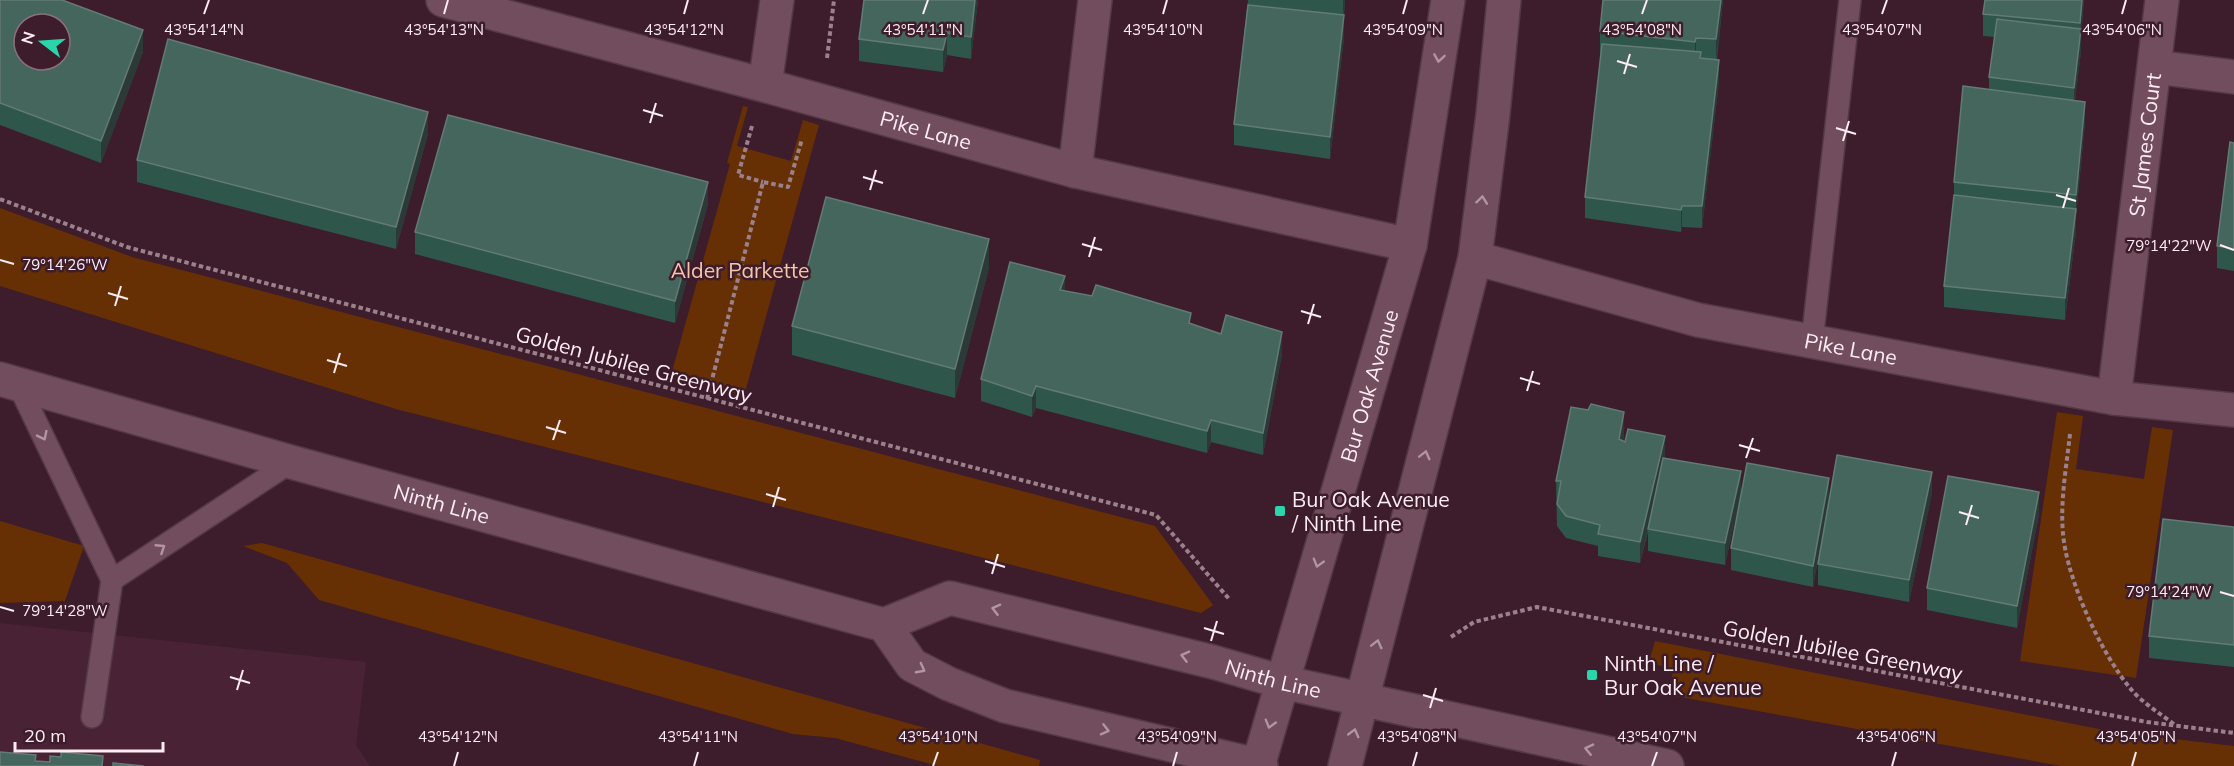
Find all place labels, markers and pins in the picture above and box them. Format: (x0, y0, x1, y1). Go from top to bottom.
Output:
place label: Bur Oak Avenue / Ninth Line (1291, 486, 1450, 536)
marker: Bur Oak Avenue / Ninth Line (1273, 504, 1287, 518)
place label: Ninth Line / Bur Oak Avenue (1604, 650, 1762, 700)
marker: Ninth Line / Bur Oak Avenue (1585, 668, 1599, 682)

